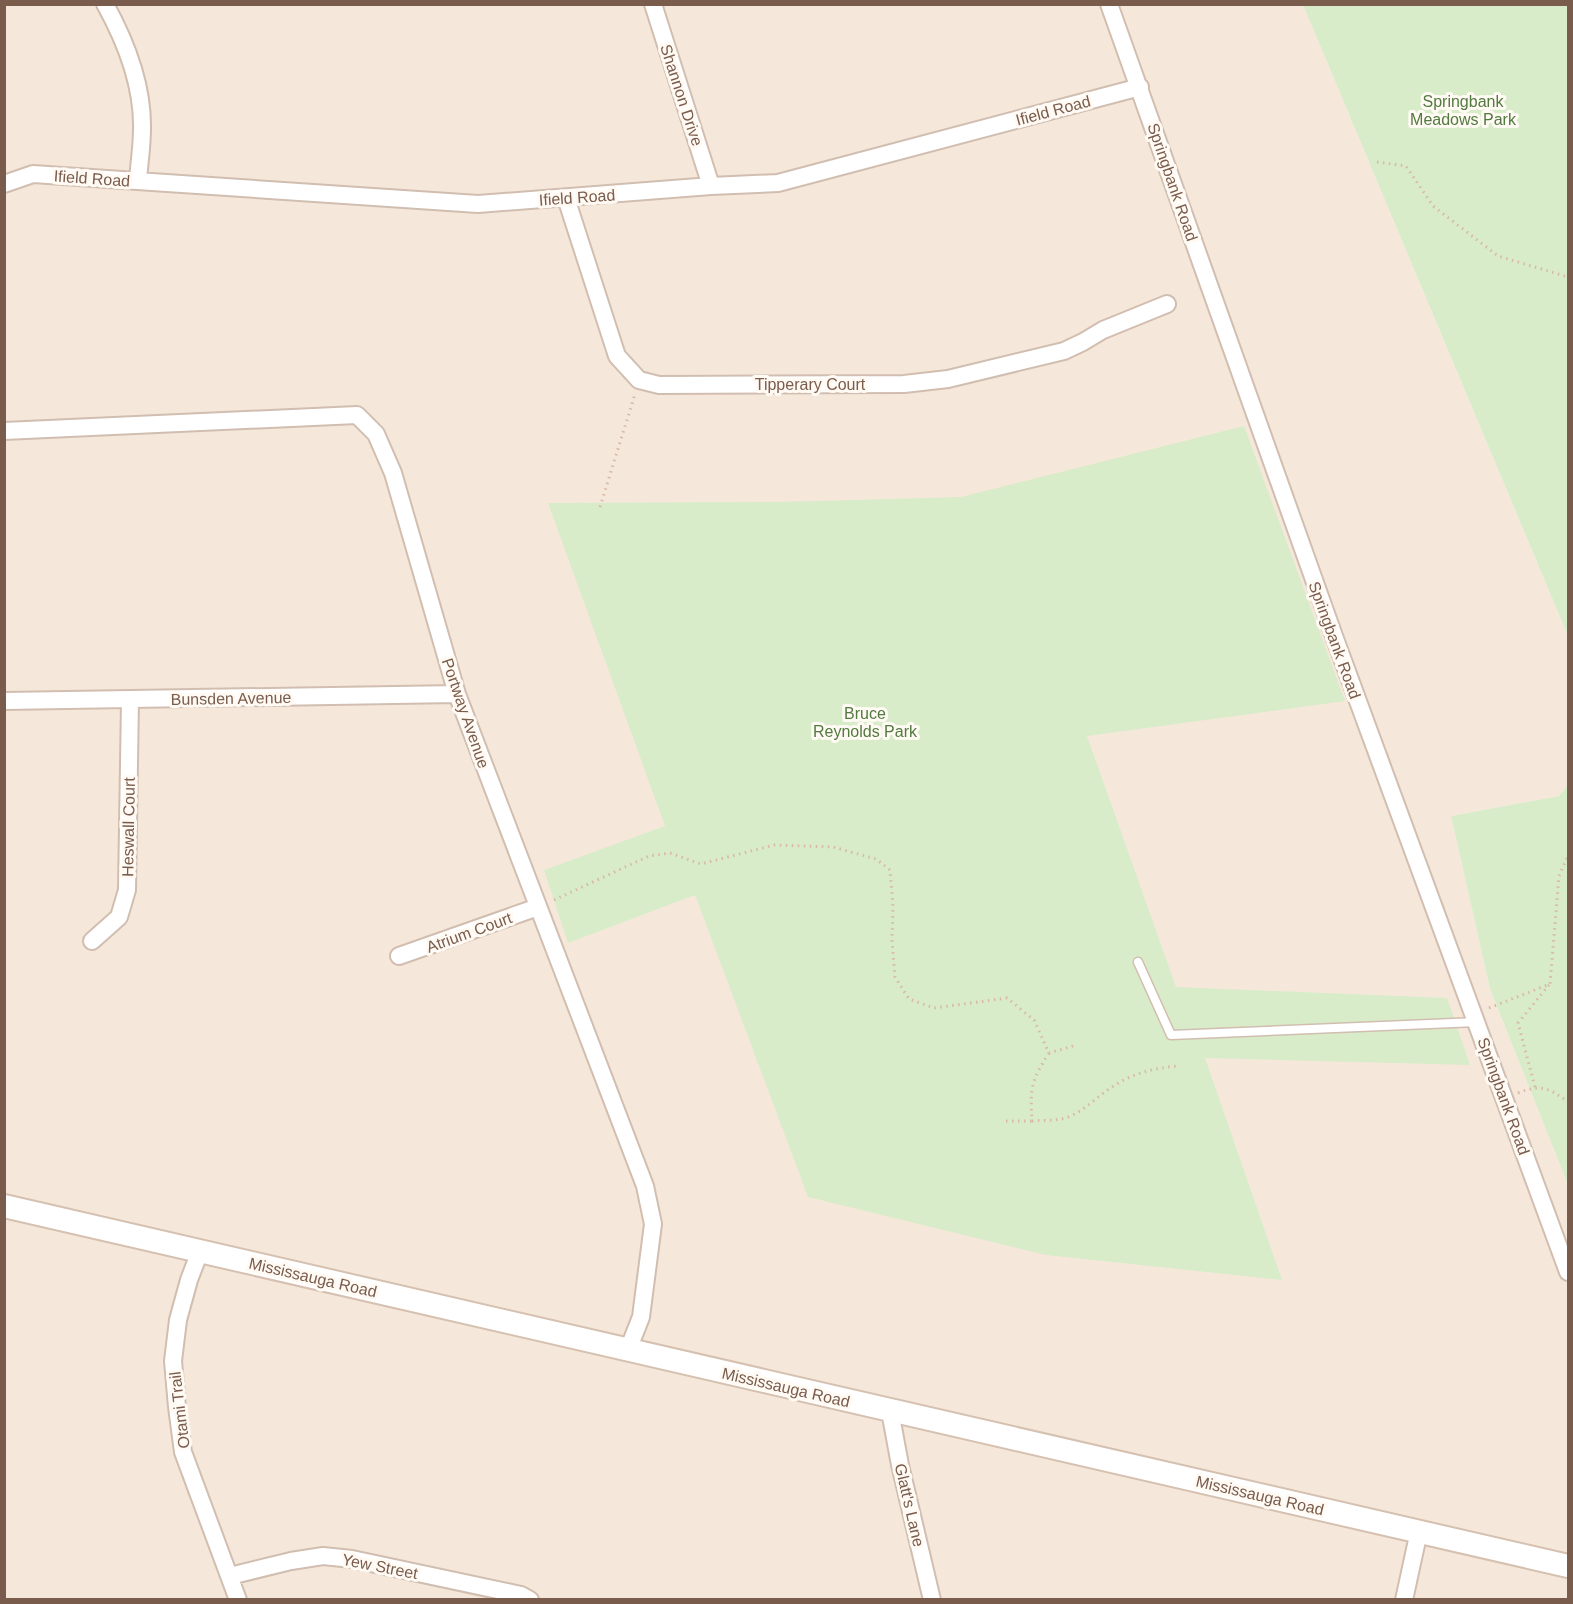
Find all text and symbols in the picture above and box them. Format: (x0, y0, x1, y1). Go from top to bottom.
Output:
street label: Shannon Drive (657, 42, 706, 148)
street label: Ifield Road (1014, 92, 1092, 129)
park label: Springbank Meadows Park (1410, 93, 1517, 128)
street label: Springbank Road (1144, 121, 1201, 243)
street label: Ifield Road (53, 167, 131, 190)
street label: Ifield Road (538, 186, 616, 209)
street label: Tipperary Court (755, 376, 866, 393)
street label: Springbank Road (1305, 579, 1364, 701)
street label: Portway Avenue (439, 656, 492, 771)
street label: Bunsden Avenue (171, 689, 292, 708)
park label: Bruce Reynolds Park (813, 705, 918, 740)
street label: Heswall Court (119, 777, 138, 877)
street label: Atrium Court (424, 909, 515, 956)
street label: Springbank Road (1474, 1035, 1533, 1157)
street label: Mississauga Road (247, 1255, 378, 1300)
street label: Mississauga Road (720, 1365, 851, 1410)
street label: Otami Trail (166, 1371, 193, 1449)
street label: Glatt's Lane (892, 1462, 927, 1548)
street label: Mississauga Road (1194, 1473, 1325, 1518)
street label: Yew Street (341, 1551, 420, 1582)

